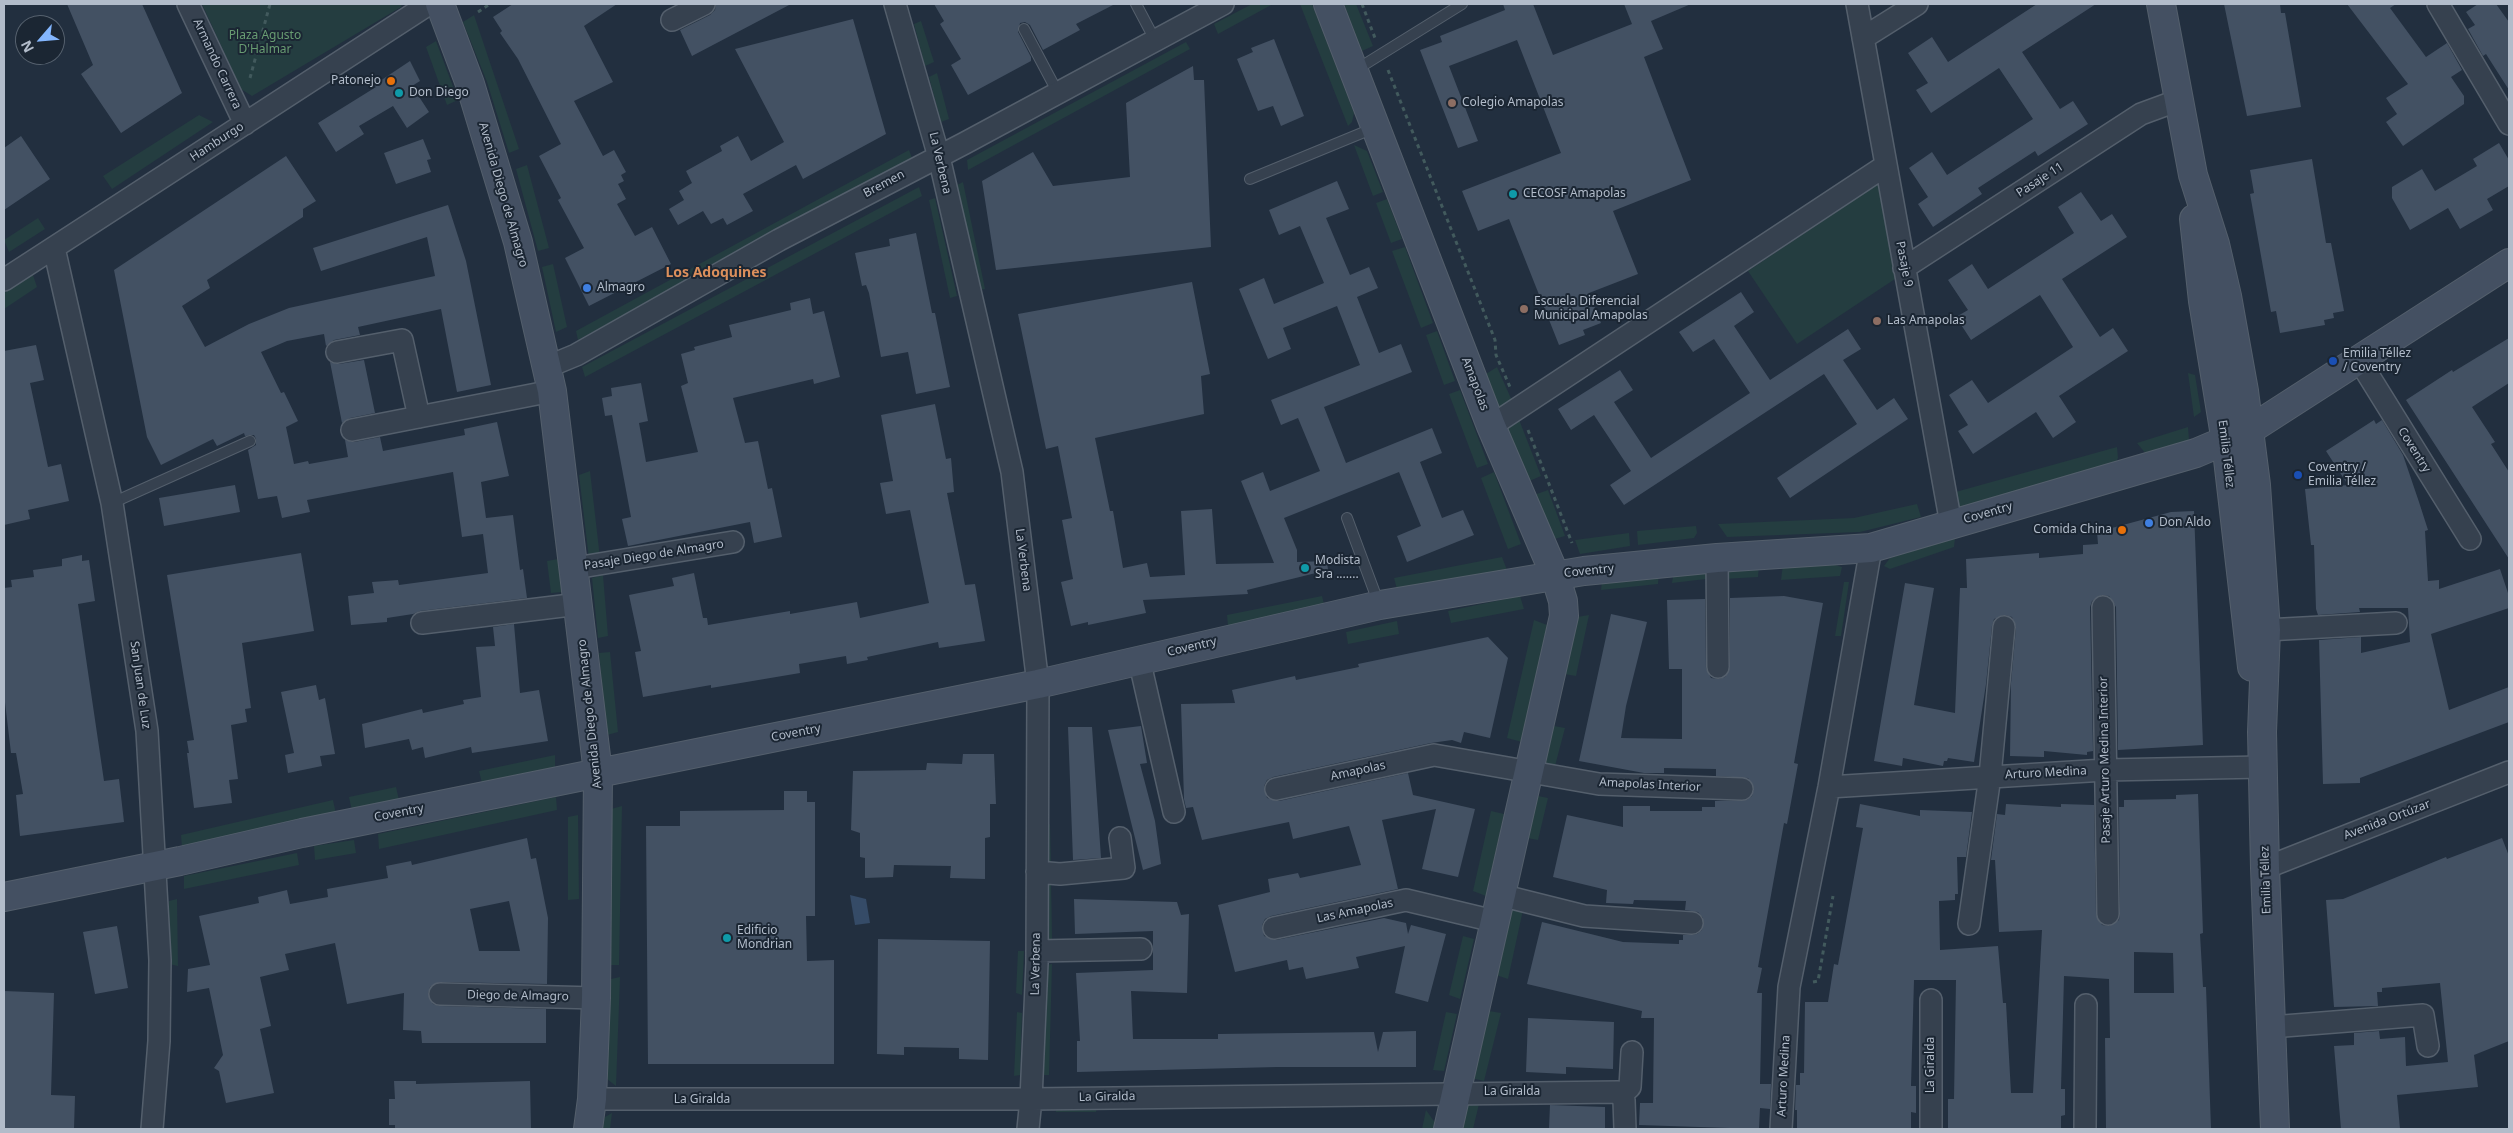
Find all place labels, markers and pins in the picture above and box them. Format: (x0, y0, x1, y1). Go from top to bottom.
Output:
place label: Patonejo (331, 74, 381, 88)
marker: Patonejo (385, 75, 397, 87)
place label: Don Diego (409, 86, 469, 100)
marker: Don Diego (393, 87, 405, 99)
place label: Colegio Amapolas (1462, 96, 1563, 110)
marker: Colegio Amapolas (1446, 97, 1458, 109)
place label: CECOSF Amapolas (1523, 187, 1626, 201)
marker: CECOSF Amapolas (1507, 188, 1519, 200)
place label: Almagro (597, 281, 645, 295)
marker: Almagro (581, 282, 593, 294)
place label: Escuela Diferencial Municipal Amapolas (1534, 295, 1648, 323)
marker: Escuela Diferencial Municipal Amapolas (1518, 303, 1530, 315)
place label: Las Amapolas (1887, 314, 1965, 328)
marker: Las Amapolas (1871, 315, 1883, 327)
place label: Emilia Téllez / Coventry (2343, 347, 2411, 375)
marker: Emilia Téllez / Coventry (2327, 355, 2339, 367)
place label: Coventry / Emilia Téllez (2308, 461, 2376, 489)
marker: Coventry / Emilia Téllez (2292, 469, 2304, 481)
place label: Don Aldo (2159, 516, 2211, 530)
marker: Don Aldo (2143, 517, 2155, 529)
place label: Comida China (2033, 523, 2112, 537)
marker: Comida China (2116, 524, 2128, 536)
place label: Modista Sra ....... (1315, 554, 1360, 582)
marker: Modista Sra ....... (1299, 562, 1311, 574)
place label: Edificio Mondrian (737, 924, 792, 952)
marker: Edificio Mondrian (721, 932, 733, 944)

